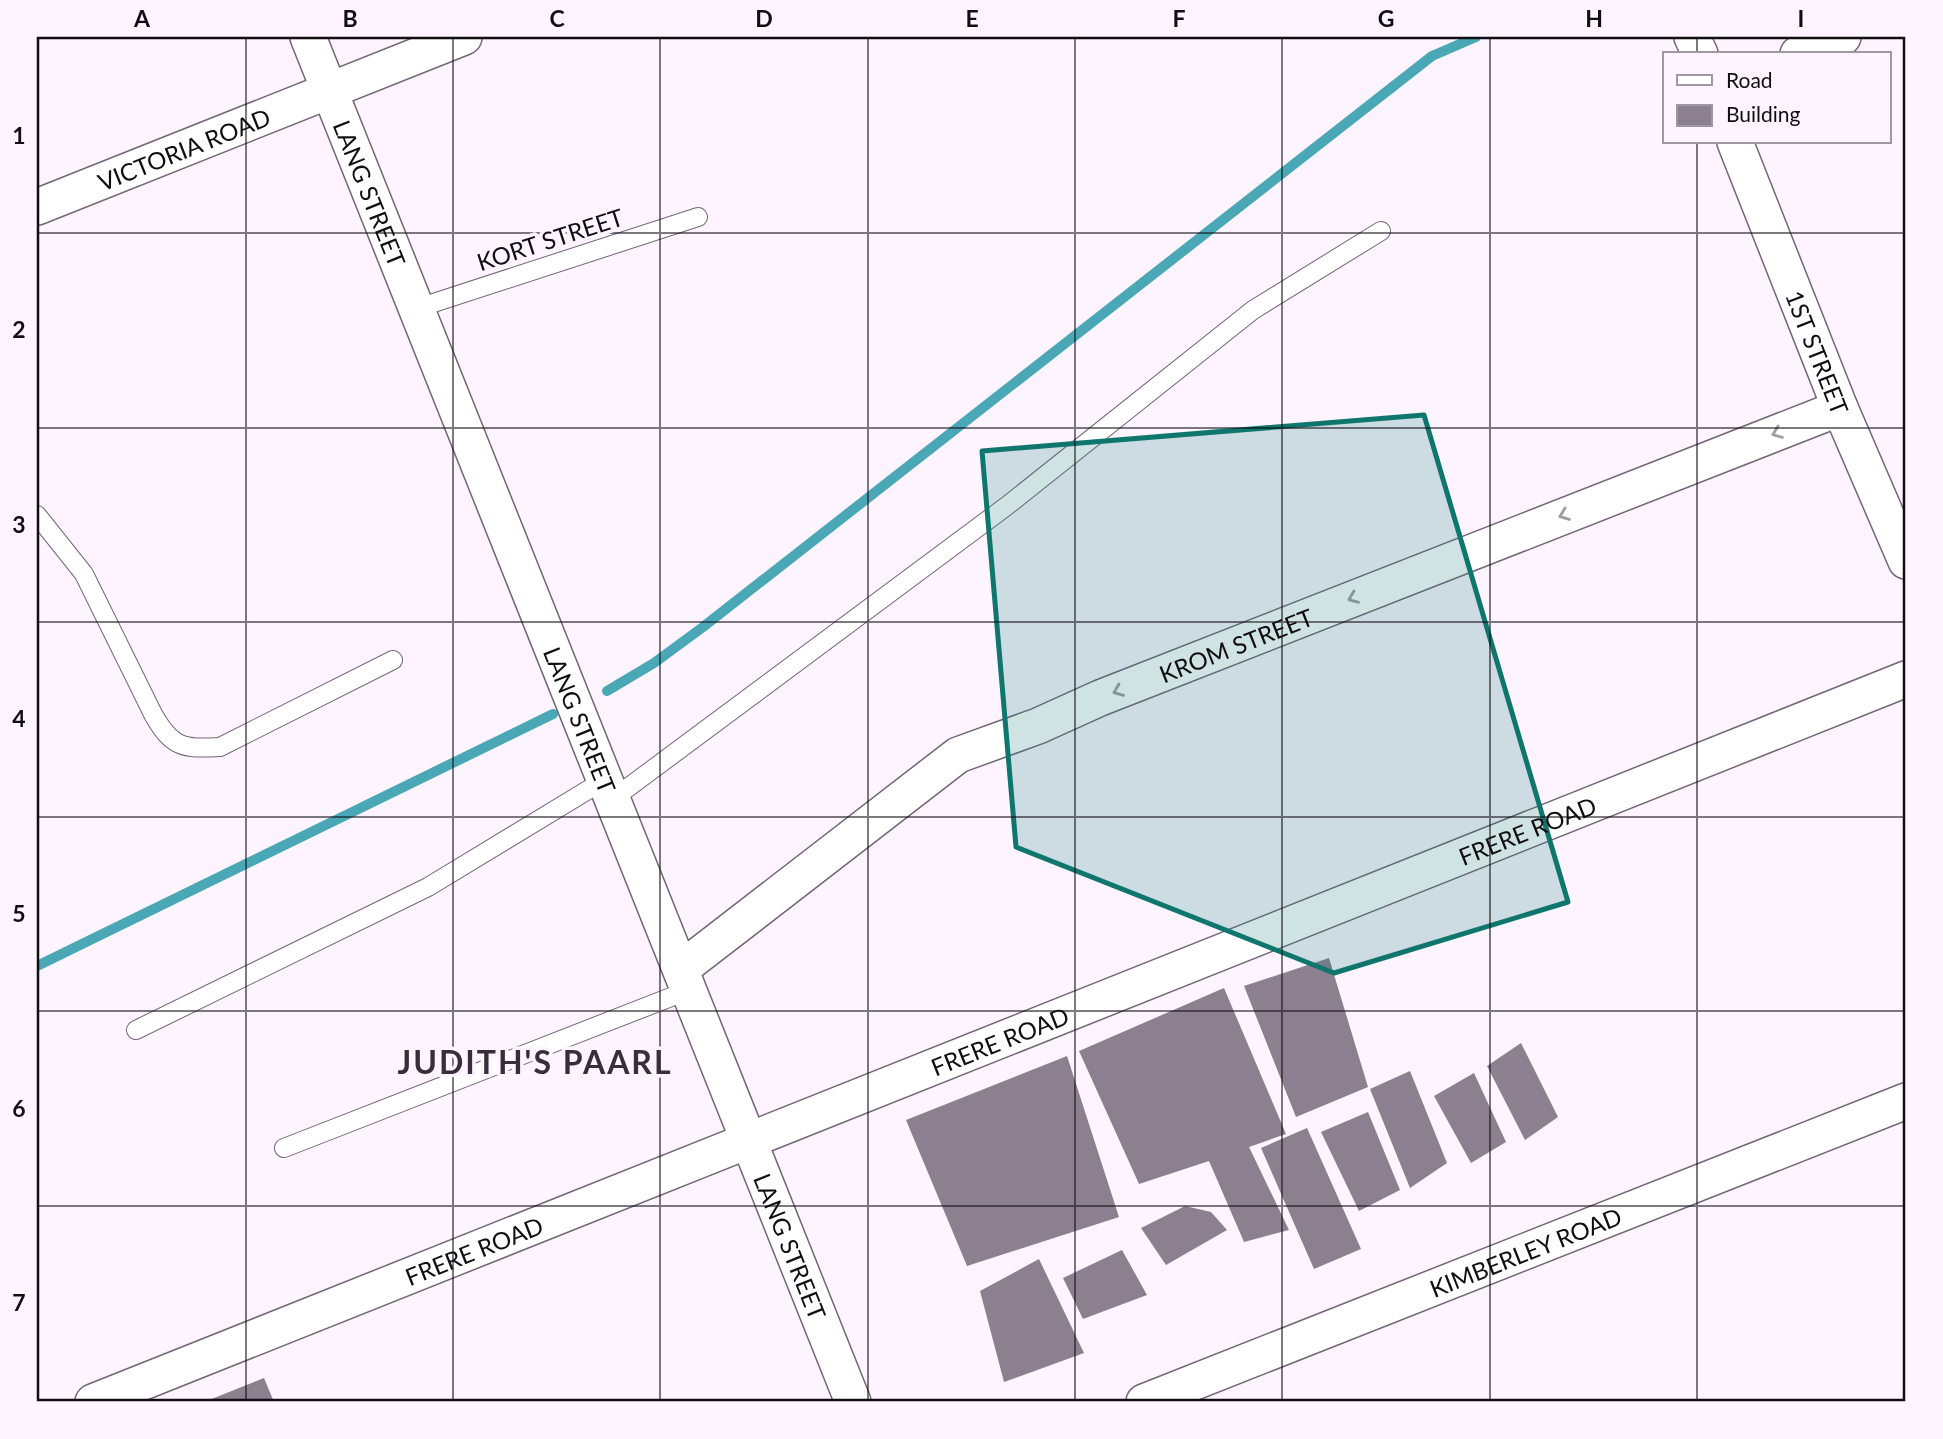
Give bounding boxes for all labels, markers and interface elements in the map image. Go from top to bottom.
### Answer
text: A [133,4,151,32]
text: B [342,4,358,32]
text: C [549,4,565,32]
text: D [755,4,773,32]
text: E [965,4,979,32]
text: F [1172,4,1186,32]
text: G [1378,4,1394,32]
text: H [1585,4,1603,32]
text: I [1798,4,1804,32]
legend [1663,52,1890,144]
text: Road [1726,67,1773,92]
street label: VICTORIA ROAD [93,101,274,196]
text: Building [1726,101,1801,126]
street label: LANG STREET [328,116,412,270]
text: 1 [12,121,26,149]
street label: KORT STREET [473,202,627,276]
street label: 1ST STREET [1780,286,1855,418]
text: 2 [12,315,26,343]
one-way arrow [1771,424,1783,438]
one-way arrow [1559,506,1571,520]
text: 3 [12,510,26,538]
one-way arrow [1347,589,1359,603]
street label: KROM STREET [1155,602,1317,688]
street label: LANG STREET [538,642,623,797]
one-way arrow [1113,682,1125,696]
text: 4 [12,704,26,732]
street label: FRERE ROAD [1454,790,1600,871]
text: 5 [12,899,26,927]
street label: FRERE ROAD [927,1000,1073,1081]
district label: JUDITH'S PAARL [397,1042,673,1081]
text: 6 [12,1094,26,1122]
street label: LANG STREET [749,1169,833,1323]
street label: KIMBERLEY ROAD [1425,1200,1625,1302]
street label: FRERE ROAD [401,1210,547,1291]
text: 7 [12,1288,26,1316]

